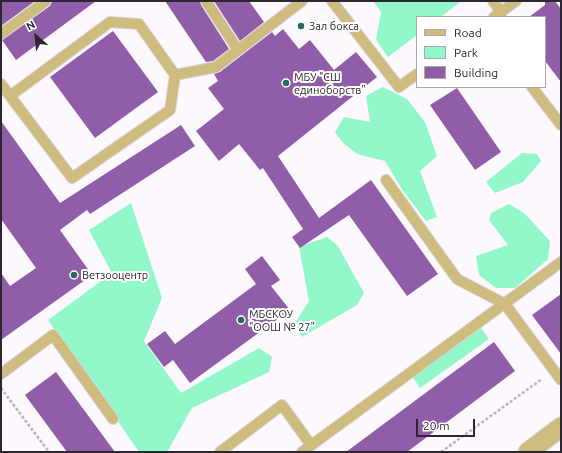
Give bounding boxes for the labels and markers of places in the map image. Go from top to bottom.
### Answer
place label: Зал бокса [309,19,359,33]
marker: Зал бокса [296,21,306,31]
place label: МБУ "СШ единоборств" [294,70,366,96]
marker: МБУ "СШ единоборств" [281,78,291,88]
place label: Ветзооцентр [82,268,148,282]
marker: Ветзооцентр [69,270,79,280]
place label: МБСКОУ "ООШ № 27" [249,307,315,333]
marker: МБСКОУ "ООШ № 27" [236,315,246,325]

